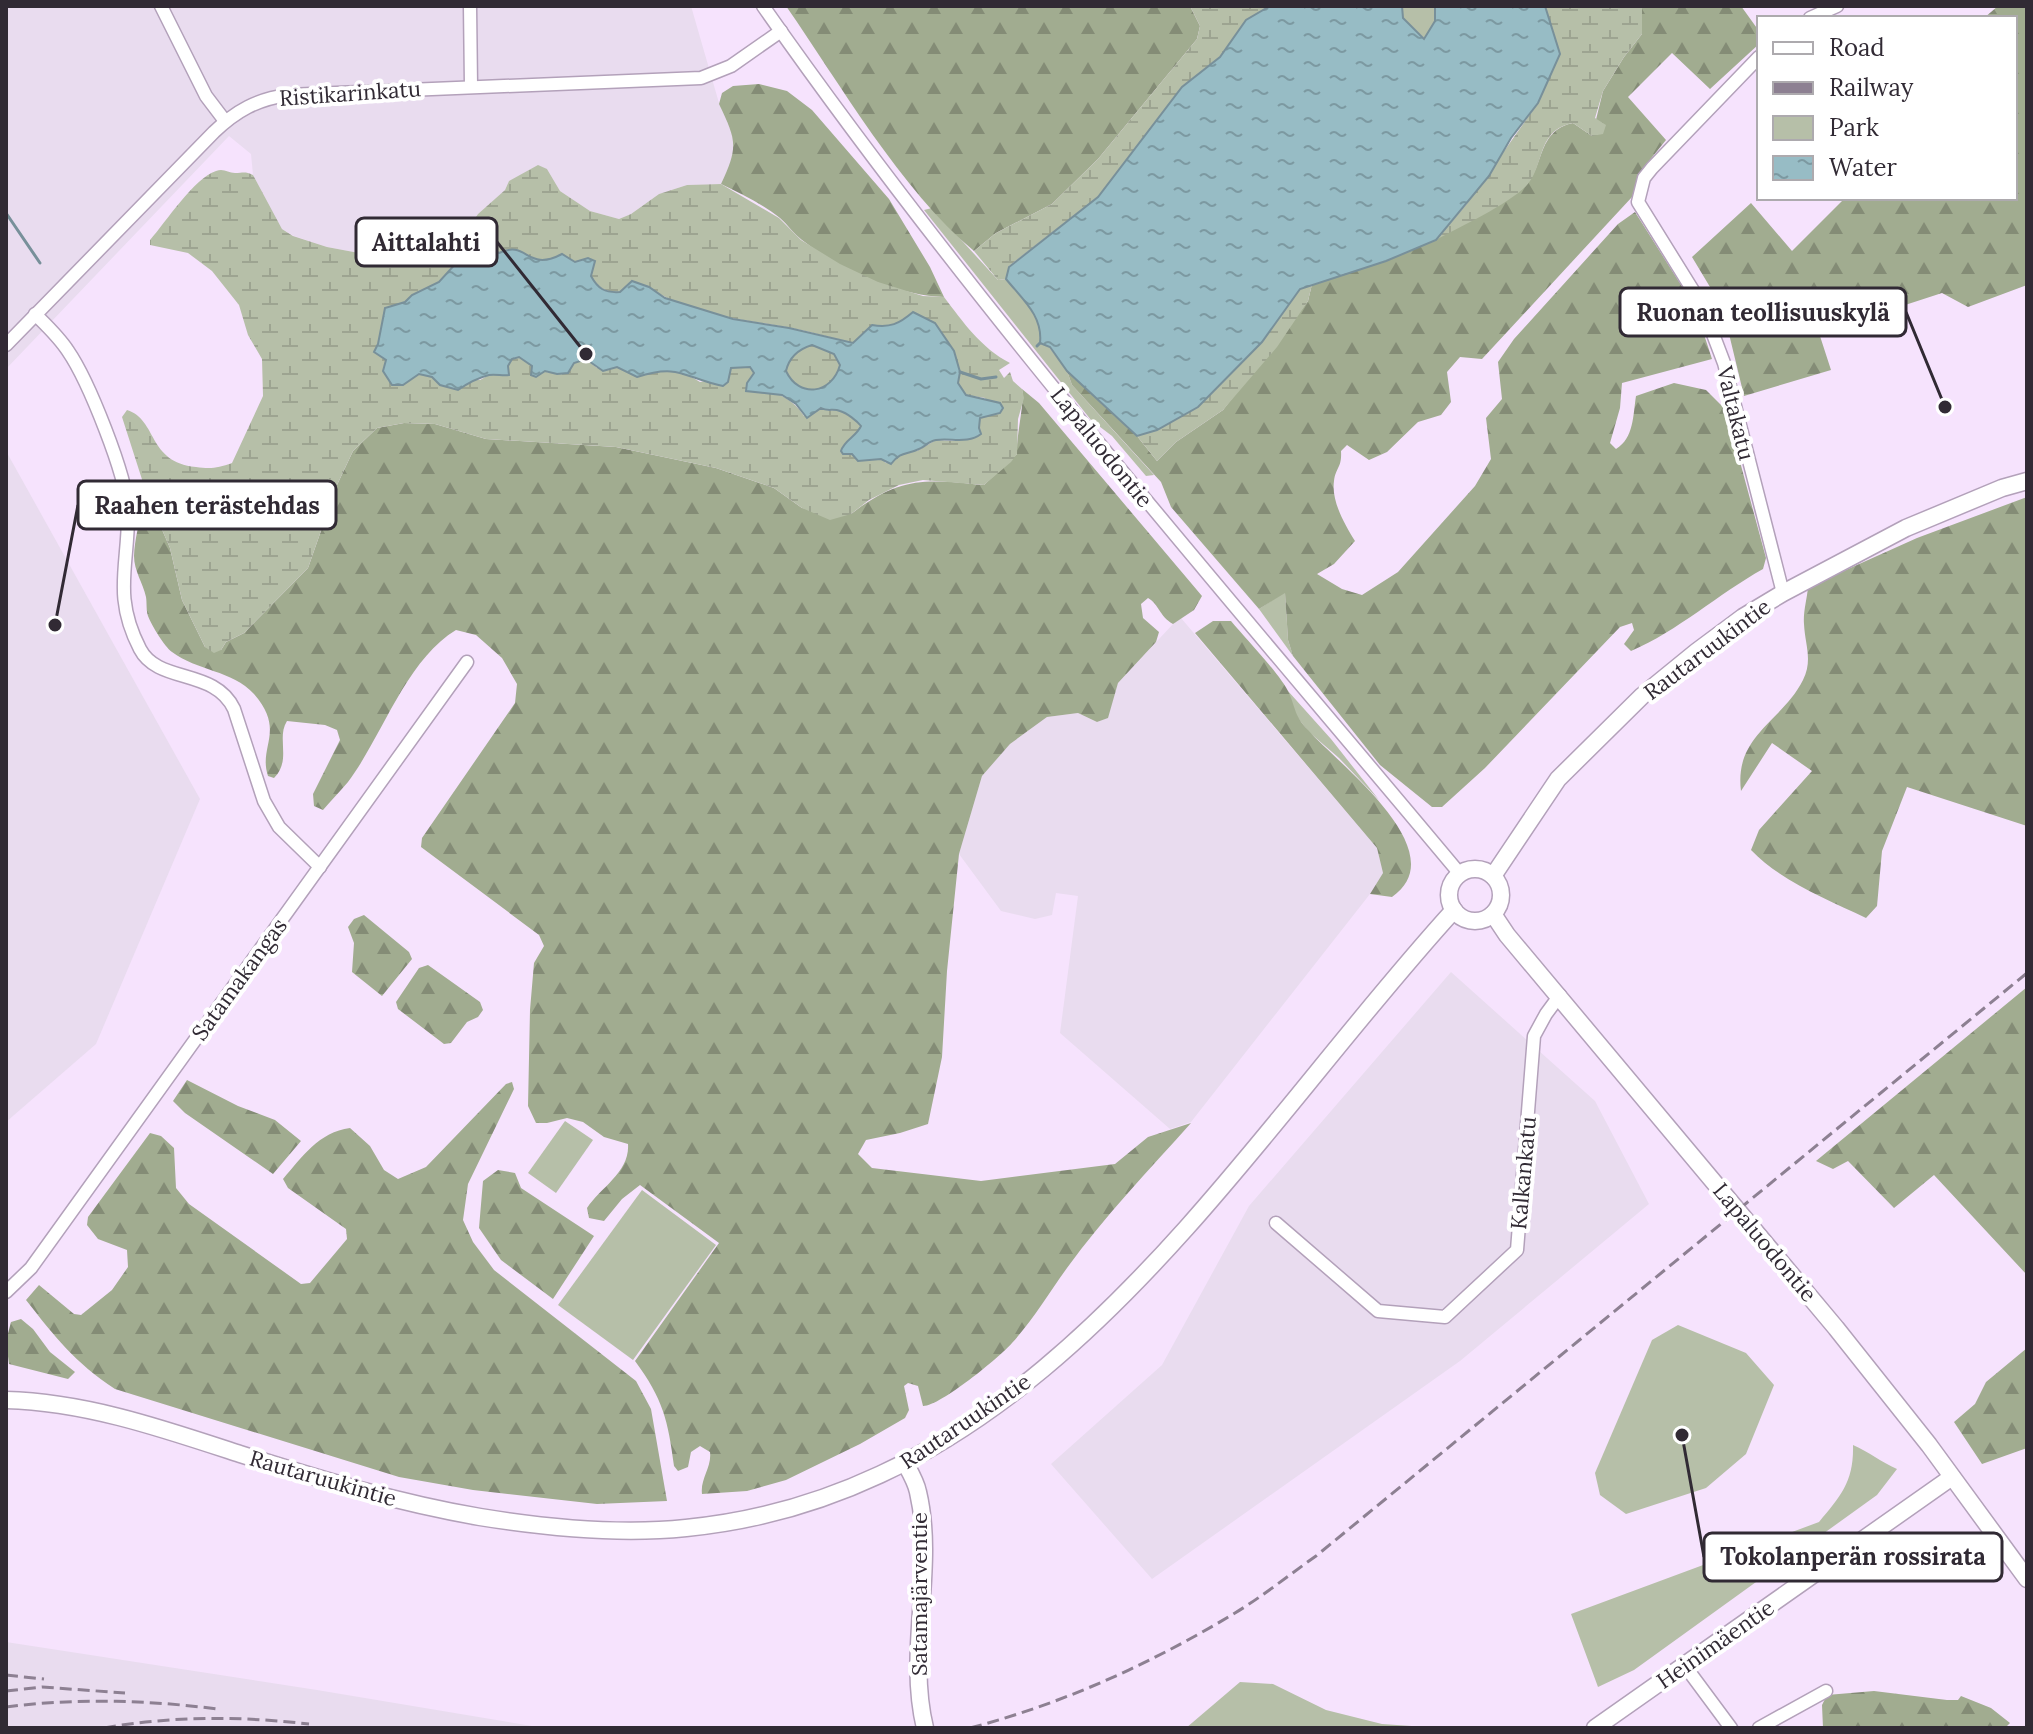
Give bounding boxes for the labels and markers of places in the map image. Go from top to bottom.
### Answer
callout: Aittalahti [356,218,497,266]
callout: Ruonan teollisuuskylä [1620,288,1906,336]
callout: Raahen terästehdas [78,481,336,529]
callout: Tokolanperän rossirata [1704,1533,2002,1581]

